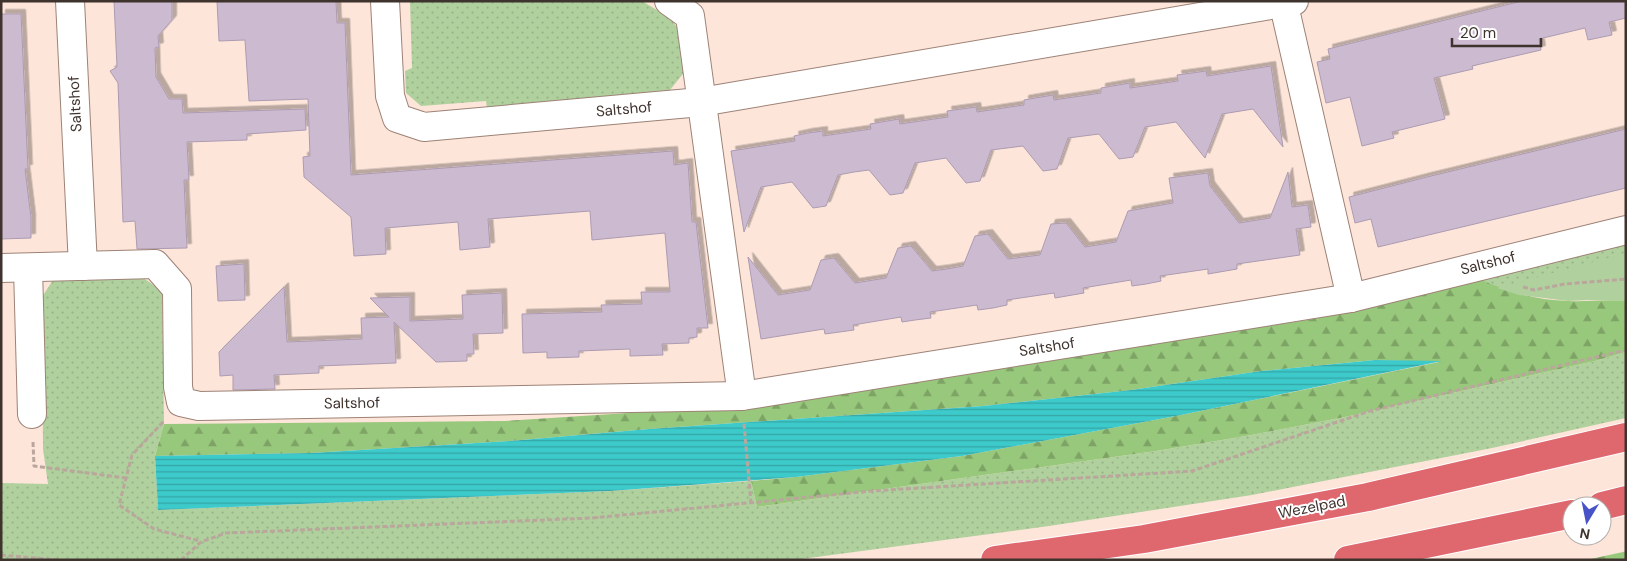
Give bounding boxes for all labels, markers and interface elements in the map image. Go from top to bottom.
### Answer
scale bar [1452,15,1541,47]
text: 20 m [1460,23,1496,43]
street label: Saltshof [64,75,86,133]
street label: Saltshof [595,97,653,121]
street label: Saltshof [1458,246,1518,280]
street label: Saltshof [1018,333,1076,361]
street label: Saltshof [324,393,380,413]
street label: Wezelpad [1277,491,1347,523]
north arrow [1562,496,1612,546]
text: N [1578,524,1591,544]

